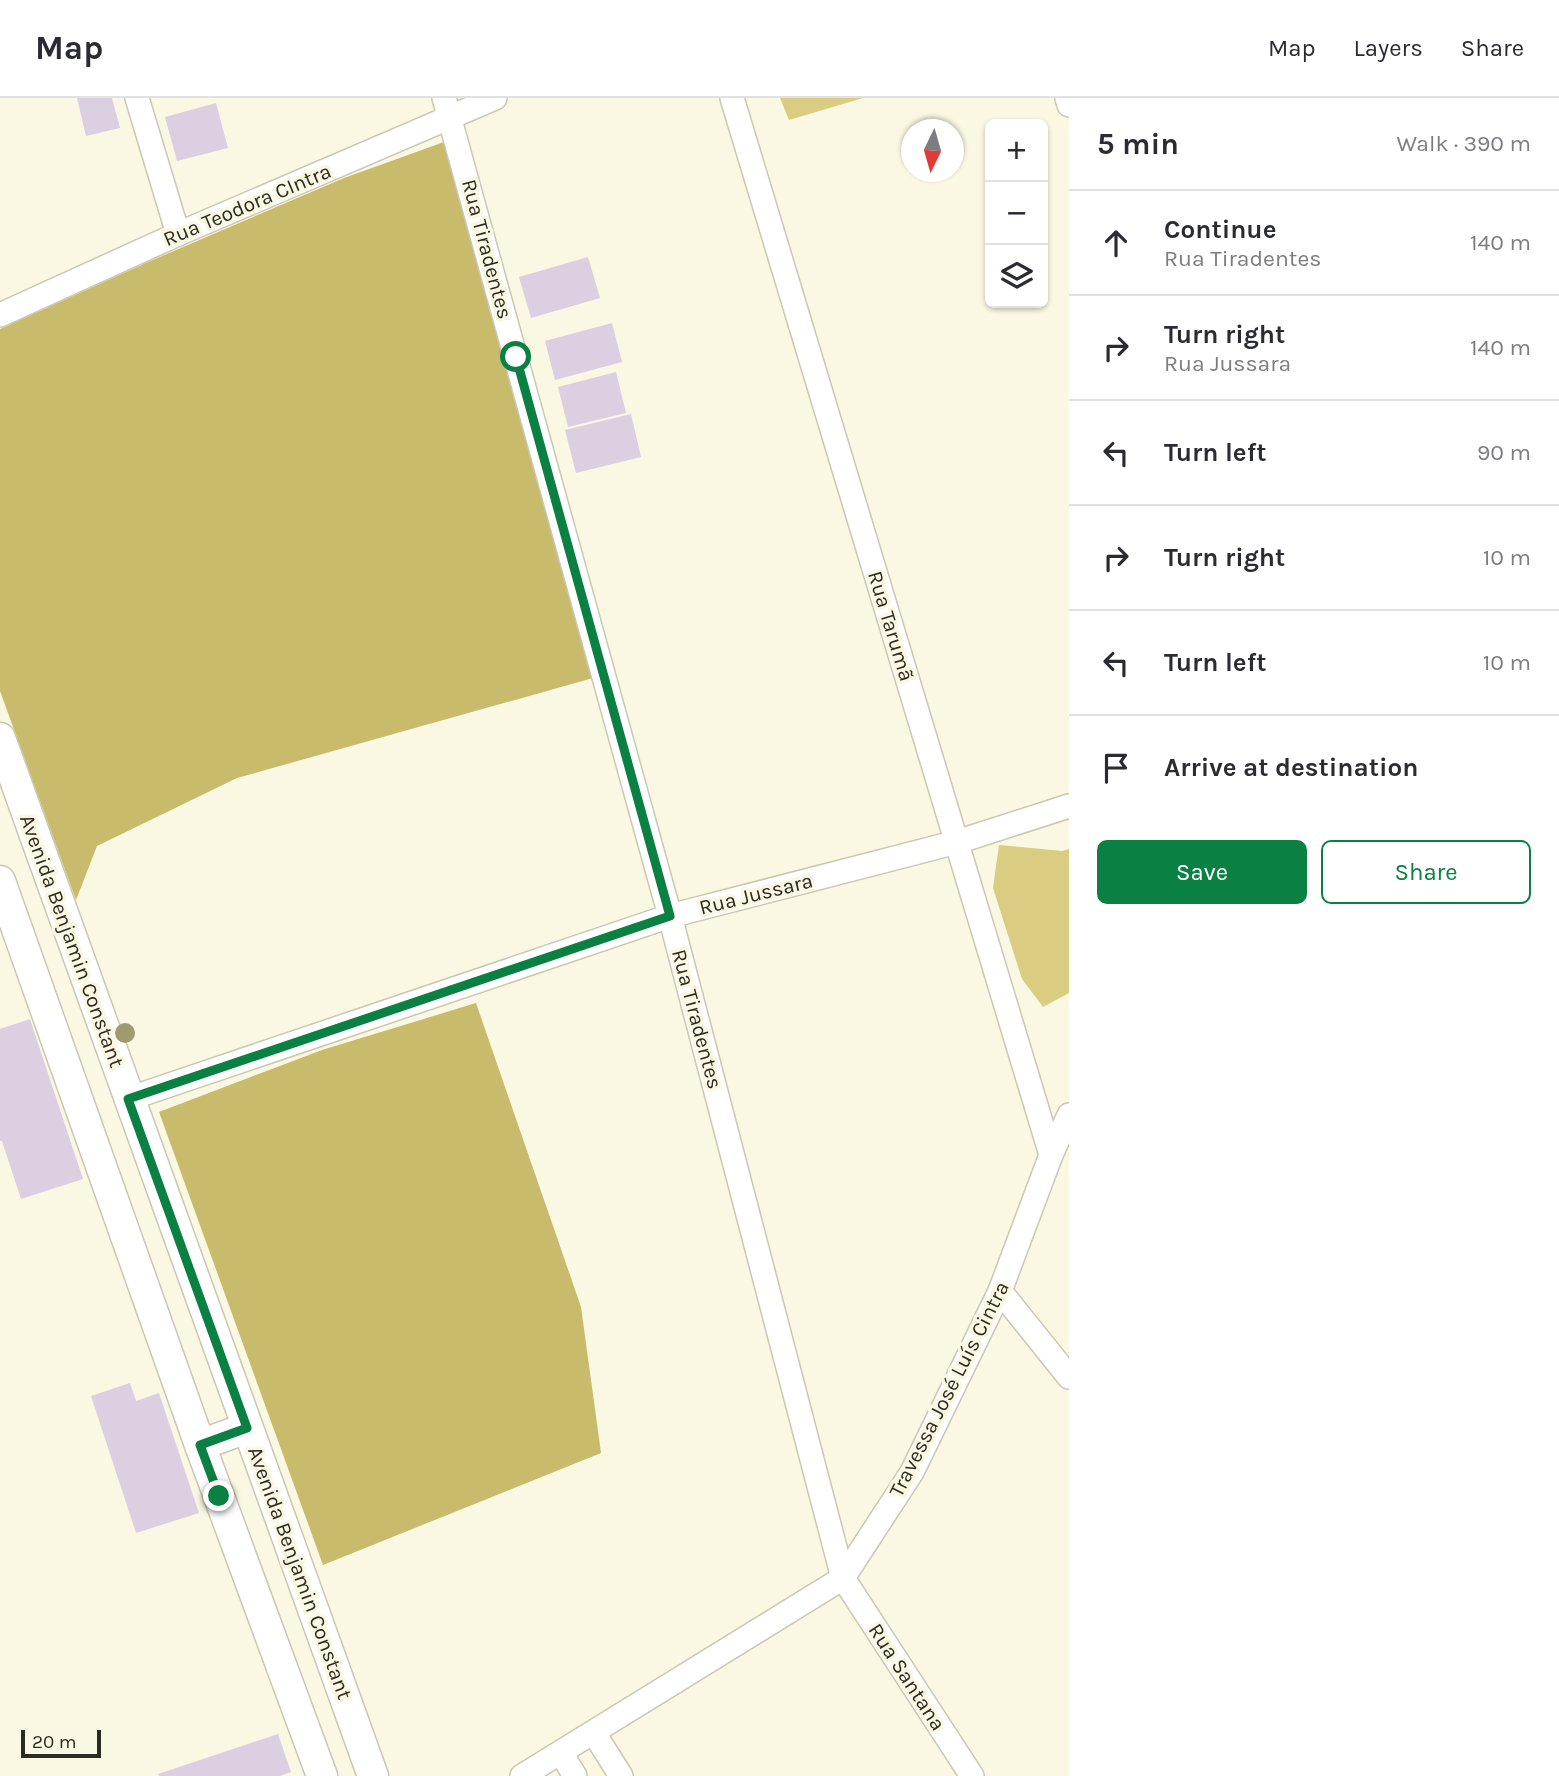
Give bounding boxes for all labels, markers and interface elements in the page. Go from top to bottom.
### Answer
text: Map [35,29,103,67]
text: Map [1268,34,1316,62]
text: Layers [1354,34,1423,62]
text: Share [1461,34,1524,62]
north arrow [901,119,964,182]
map controls [985,119,1048,308]
button: + [985,119,1048,182]
text: 5 min [1097,126,1179,162]
text: Walk · 390 m [1397,130,1531,157]
street label: Rua Teodora CIntra [160,159,334,251]
street label: Rua Tiradentes [457,177,517,321]
button: − [985,182,1048,245]
text: Continue [1164,214,1276,245]
icon: ahead [1097,224,1135,262]
text: 140 m [1470,229,1531,256]
button: layers [985,245,1048,308]
text: Rua Tiradentes [1164,245,1321,272]
text: Turn right [1164,319,1285,350]
icon: right [1097,329,1135,367]
text: 140 m [1470,334,1531,361]
route start [500,341,531,372]
text: Rua Jussara [1164,350,1291,377]
icon: left [1097,434,1135,472]
text: Turn left [1164,437,1266,468]
text: 90 m [1477,439,1531,466]
icon: right [1097,539,1135,577]
text: Turn right [1164,542,1285,573]
text: 10 m [1483,544,1531,571]
street label: Rua Tarumã [863,568,919,684]
icon: left [1097,644,1135,682]
text: Turn left [1164,647,1266,678]
text: 10 m [1483,649,1531,676]
icon: arrive [1097,749,1135,787]
text: Arrive at destination [1164,752,1418,783]
street label: Avenida Benjamin Constant [15,811,129,1071]
button: Save [1097,840,1307,904]
button: Share [1321,840,1531,904]
street label: Rua Jussara [697,868,815,920]
street label: Rua Tiradentes [667,947,727,1091]
street label: Travessa José Luís Cintra [884,1277,1014,1501]
street label: Avenida Benjamin Constant [243,1443,357,1703]
route end [203,1480,234,1511]
street label: Rua Santana [864,1619,950,1735]
scale bar [21,1727,102,1759]
text: 20 m [32,1731,77,1753]

